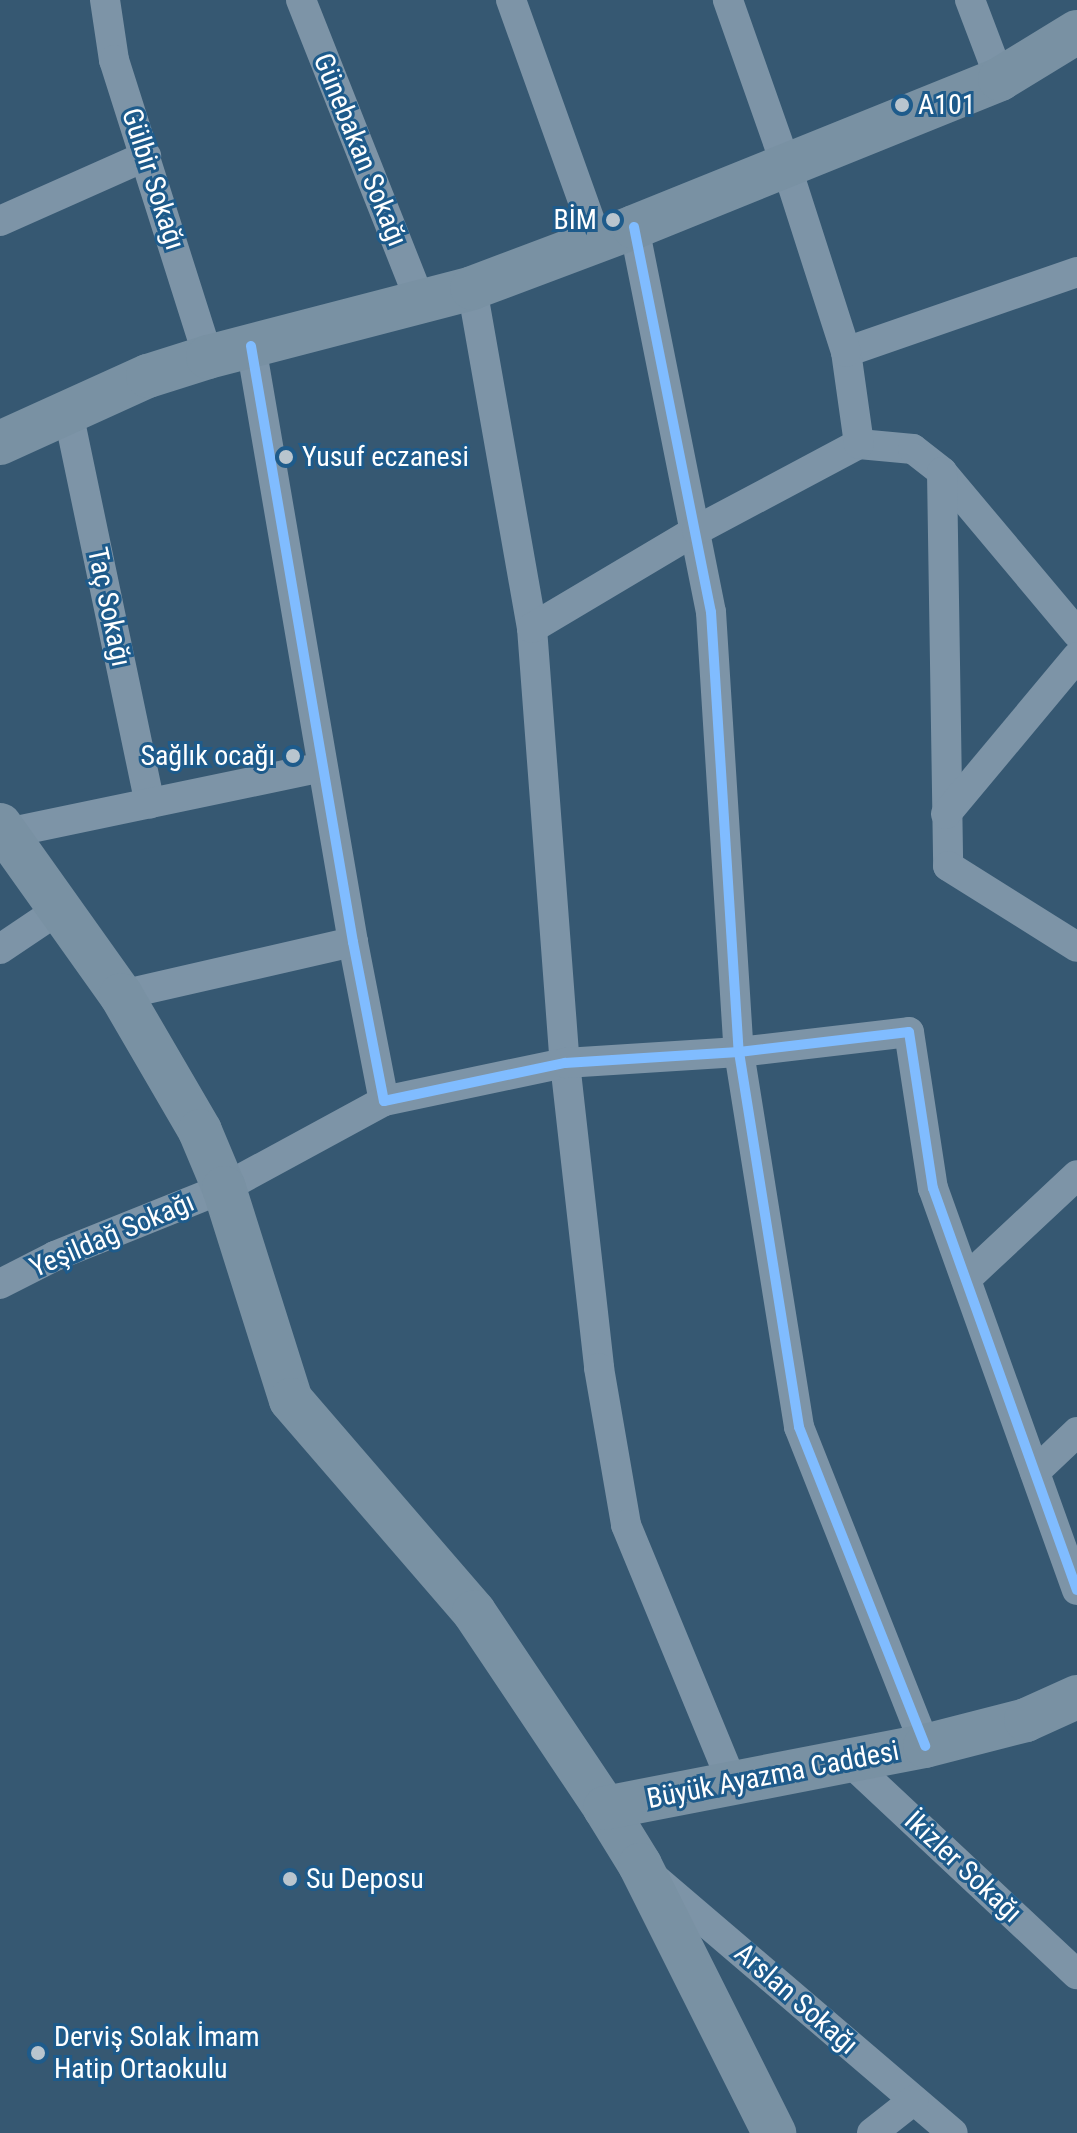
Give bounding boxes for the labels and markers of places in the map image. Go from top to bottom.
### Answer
place label: A101 [918,88,976,122]
marker: A101 [893,96,911,114]
place label: BİM [554,203,597,237]
marker: BİM [604,211,622,229]
place label: Yusuf eczanesi [302,440,469,474]
marker: Yusuf eczanesi [277,448,295,466]
place label: Sağlık ocağı [140,739,275,773]
marker: Sağlık ocağı [282,745,304,767]
place label: Su Deposu [306,1862,424,1896]
marker: Su Deposu [281,1870,299,1888]
place label: Derviş Solak İmam Hatip Ortaokulu [54,2020,260,2086]
marker: Derviş Solak İmam Hatip Ortaokulu [29,2044,47,2062]

